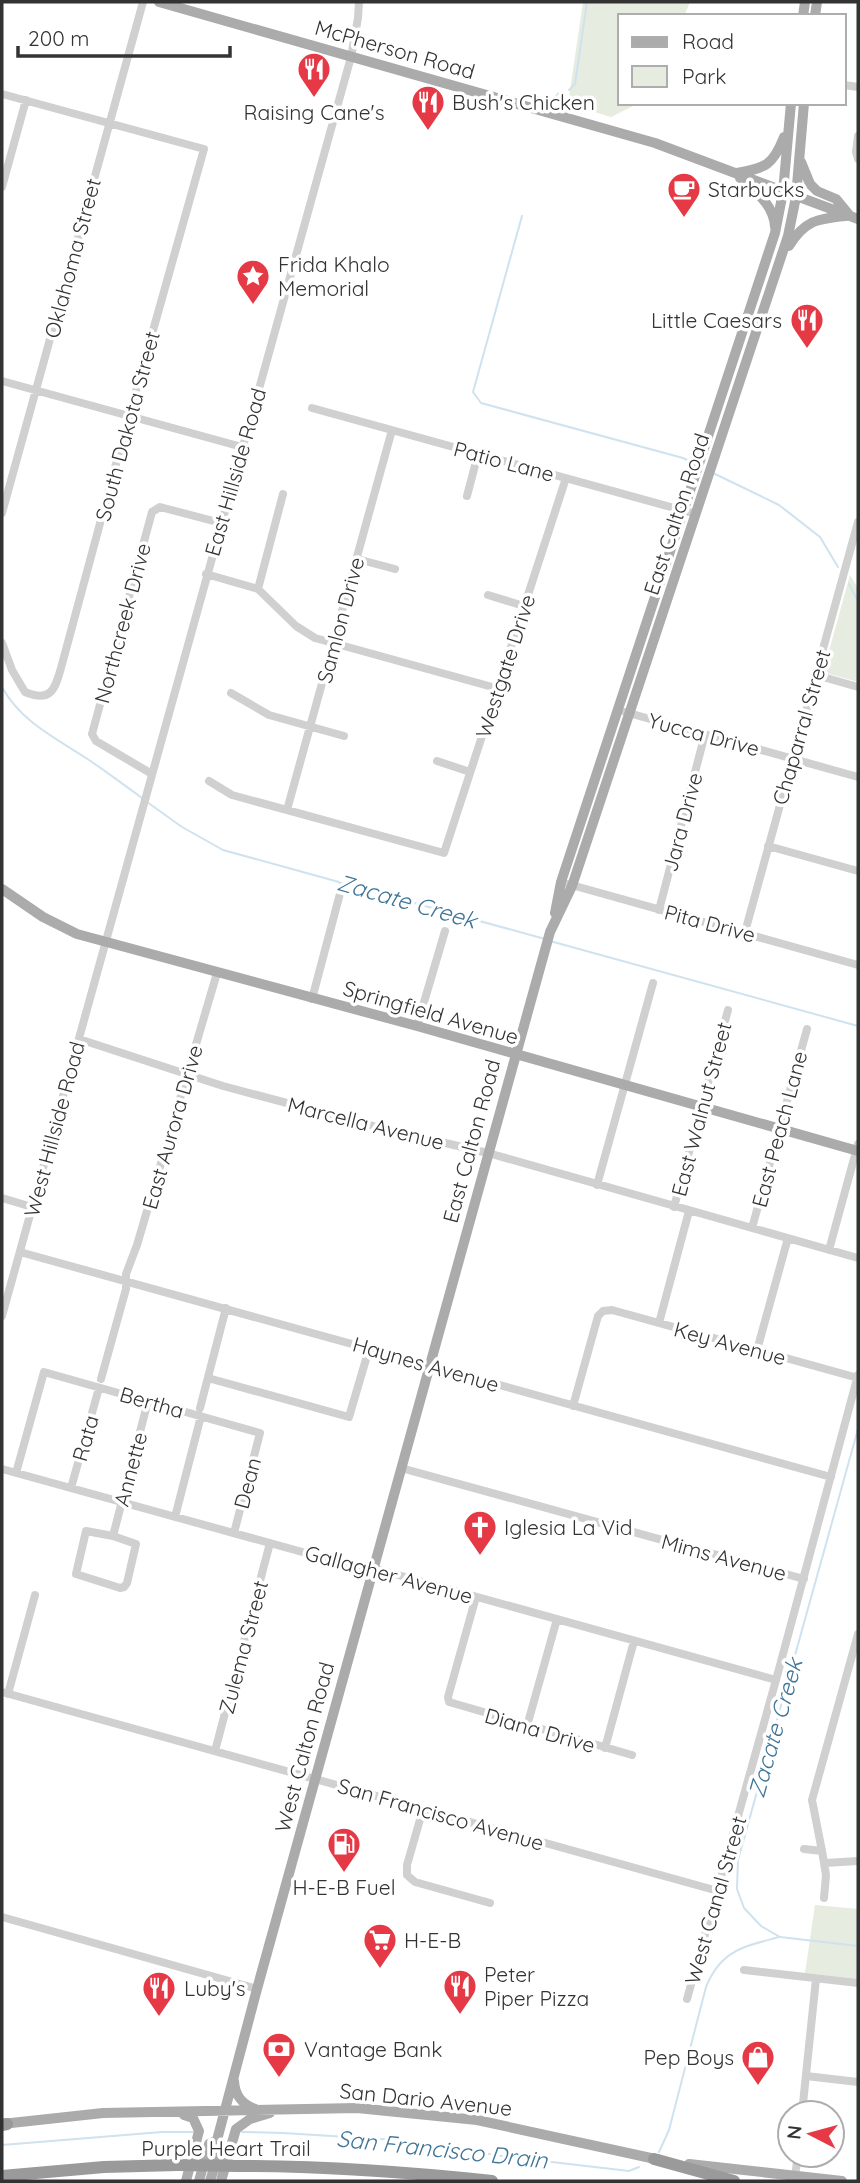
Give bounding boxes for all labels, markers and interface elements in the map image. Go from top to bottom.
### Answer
scale bar [18,14,229,58]
street label: McPherson Road [312,14,478,84]
legend [618,14,846,105]
text: 200 m [28,25,90,51]
text: Road [682,28,734,54]
restaurant icon: Raising Cane's [295,50,333,99]
text: Park [682,63,726,89]
restaurant icon: Bush's Chicken [409,83,447,132]
place label: Bush's Chicken [452,89,595,115]
place label: Raising Cane's [243,99,385,125]
cafe icon: Starbucks [665,170,703,219]
street label: Oklahoma Street [38,175,106,341]
place label: Starbucks [708,176,804,202]
place label: Frida Khalo Memorial [278,251,390,301]
place icon: Frida Khalo Memorial [234,257,272,306]
restaurant icon: Little Caesars [788,301,826,350]
place label: Little Caesars [651,307,782,333]
street label: South Dakota Street [89,328,165,524]
street label: East Hillside Road [199,385,271,559]
street label: East Calton Road [638,430,714,598]
street label: Patio Lane [451,435,557,487]
street label: Northcreek Drive [88,540,156,706]
street label: Samlon Drive [311,554,369,686]
street label: Westgate Drive [470,591,540,741]
street label: Chaparral Street [766,646,836,808]
street label: Yucca Drive [646,707,762,761]
street label: Jara Drive [656,770,708,874]
water label: Zacate Creek [334,867,481,935]
street label: Pita Drive [662,898,758,948]
street label: Springfield Avenue [340,975,522,1049]
street label: East Walnut Street [665,1019,737,1199]
street label: West Hillside Road [18,1038,90,1220]
street label: East Aurora Drive [136,1042,208,1212]
street label: East Peach Lane [746,1048,812,1210]
street label: East Calton Road [437,1056,505,1226]
street label: Marcella Avenue [285,1091,447,1155]
street label: Key Avenue [671,1316,789,1370]
street label: Haynes Avenue [350,1331,502,1397]
street label: Bertha [117,1380,187,1424]
street label: Rata [66,1412,104,1464]
street label: Annette [108,1429,152,1509]
street label: Dean [228,1454,266,1512]
church icon: Iglesia La Vid [461,1508,499,1557]
place label: Iglesia La Vid [504,1514,632,1540]
street label: Mims Avenue [659,1528,789,1586]
street label: Gallagher Avenue [302,1539,476,1609]
street label: Zulema Street [213,1578,273,1716]
water label: Zacate Creek [741,1654,809,1801]
street label: West Calton Road [269,1659,339,1835]
street label: Diana Drive [482,1702,598,1758]
street label: San Francisco Avenue [335,1772,547,1856]
street label: West Canal Street [679,1813,751,1987]
fuel station icon: H-E-B Fuel [325,1825,363,1874]
place label: H-E-B Fuel [292,1874,396,1900]
supermarket icon: H-E-B [361,1921,399,1970]
place label: H-E-B [404,1927,461,1953]
place label: Peter Piper Pizza [484,1961,589,2011]
restaurant icon: Peter Piper Pizza [441,1967,479,2016]
restaurant icon: Luby's [140,1969,178,2018]
place label: Luby's [184,1975,246,2001]
bank icon: Vantage Bank [260,2030,298,2079]
place label: Vantage Bank [304,2036,442,2062]
shop icon: Pep Boys [739,2038,777,2087]
place label: Pep Boys [643,2044,734,2070]
street label: San Dario Avenue [339,2077,513,2121]
north arrow [776,2099,846,2169]
water label: San Francisco Drain [335,2123,550,2175]
text: N [781,2124,807,2140]
street label: Purple Heart Trail [141,2135,311,2161]

